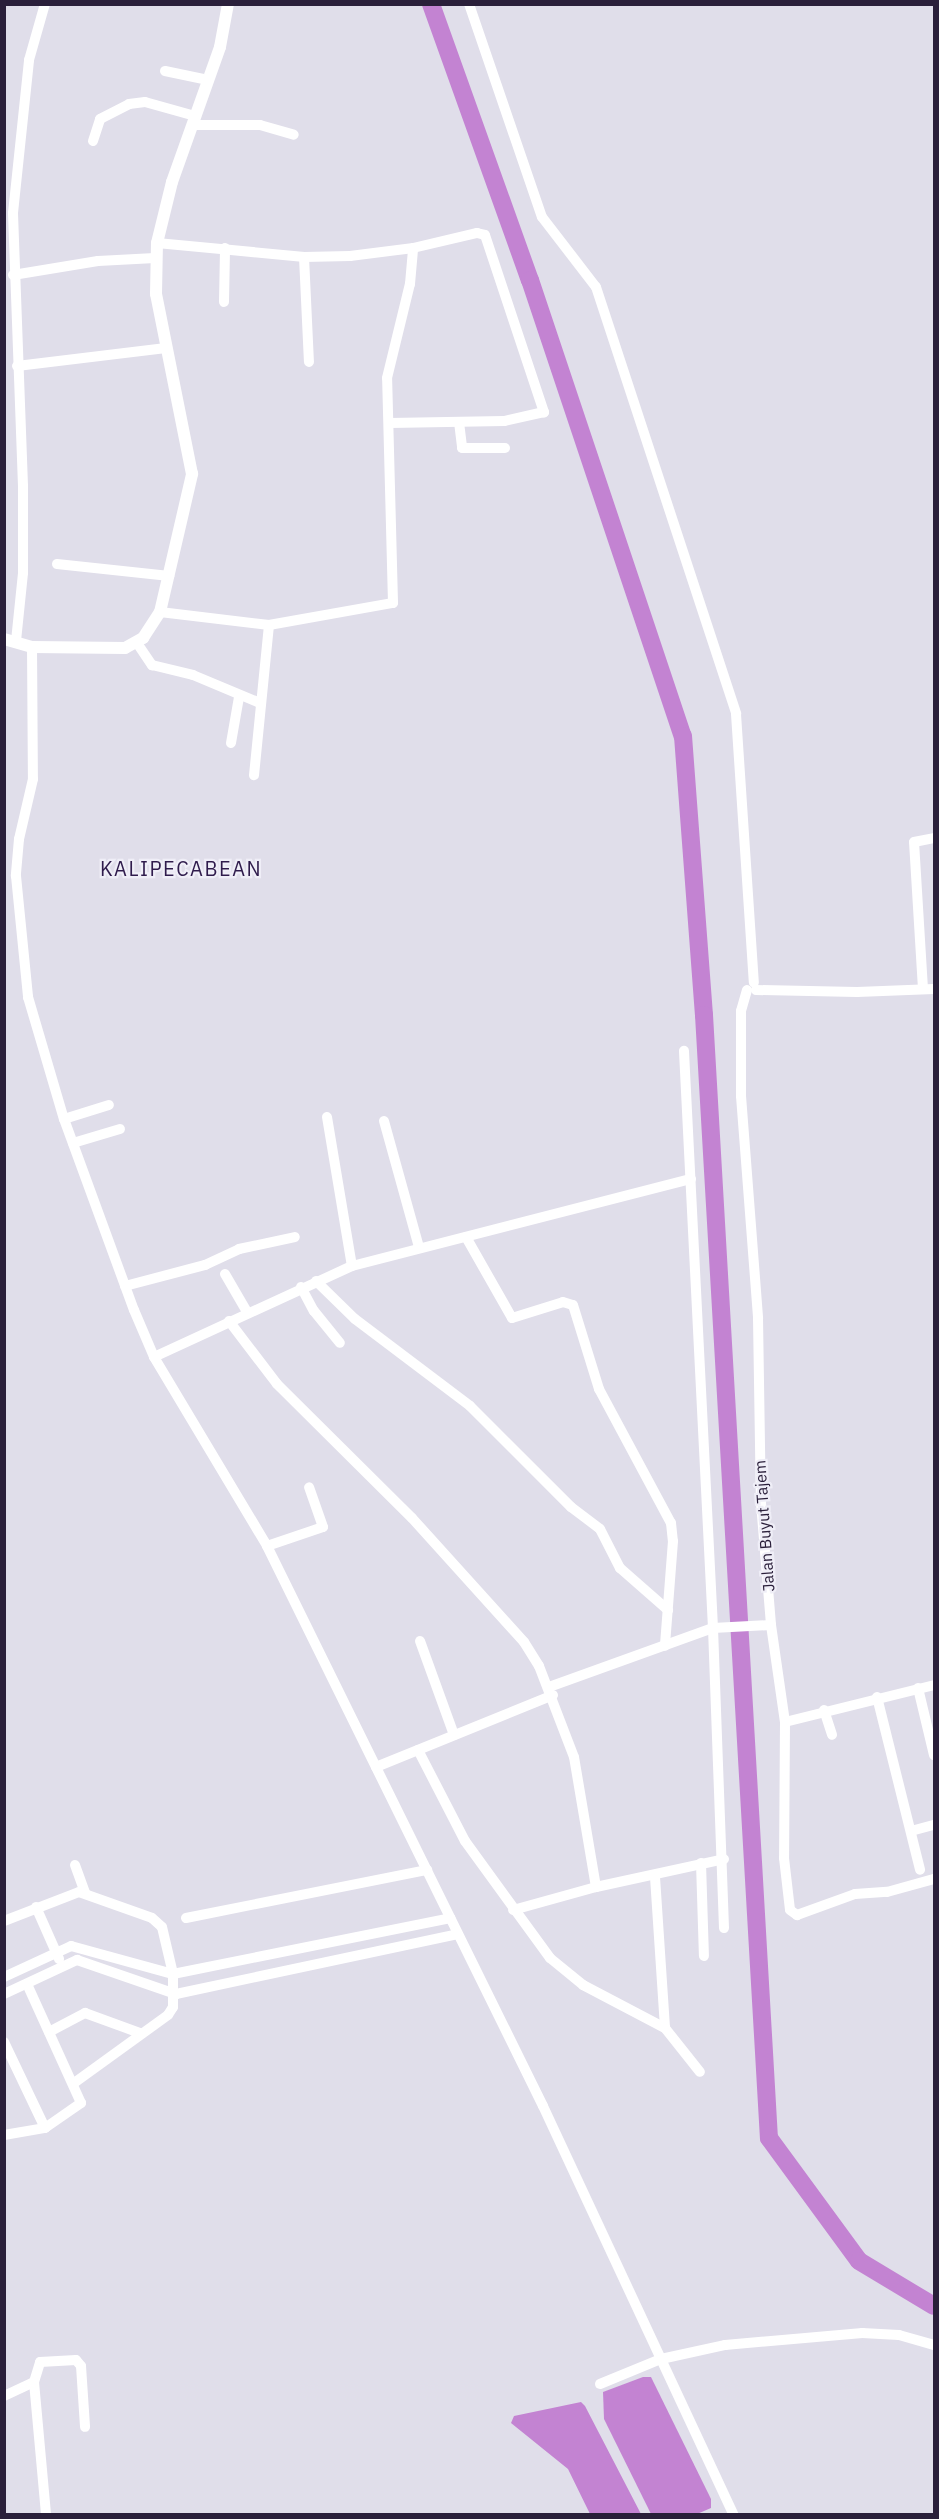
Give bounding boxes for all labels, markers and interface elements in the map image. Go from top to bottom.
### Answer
district label: KALIPECABEAN [100,856,262,880]
street label: Jalan Buyut Tajem [750,1460,778,1592]

